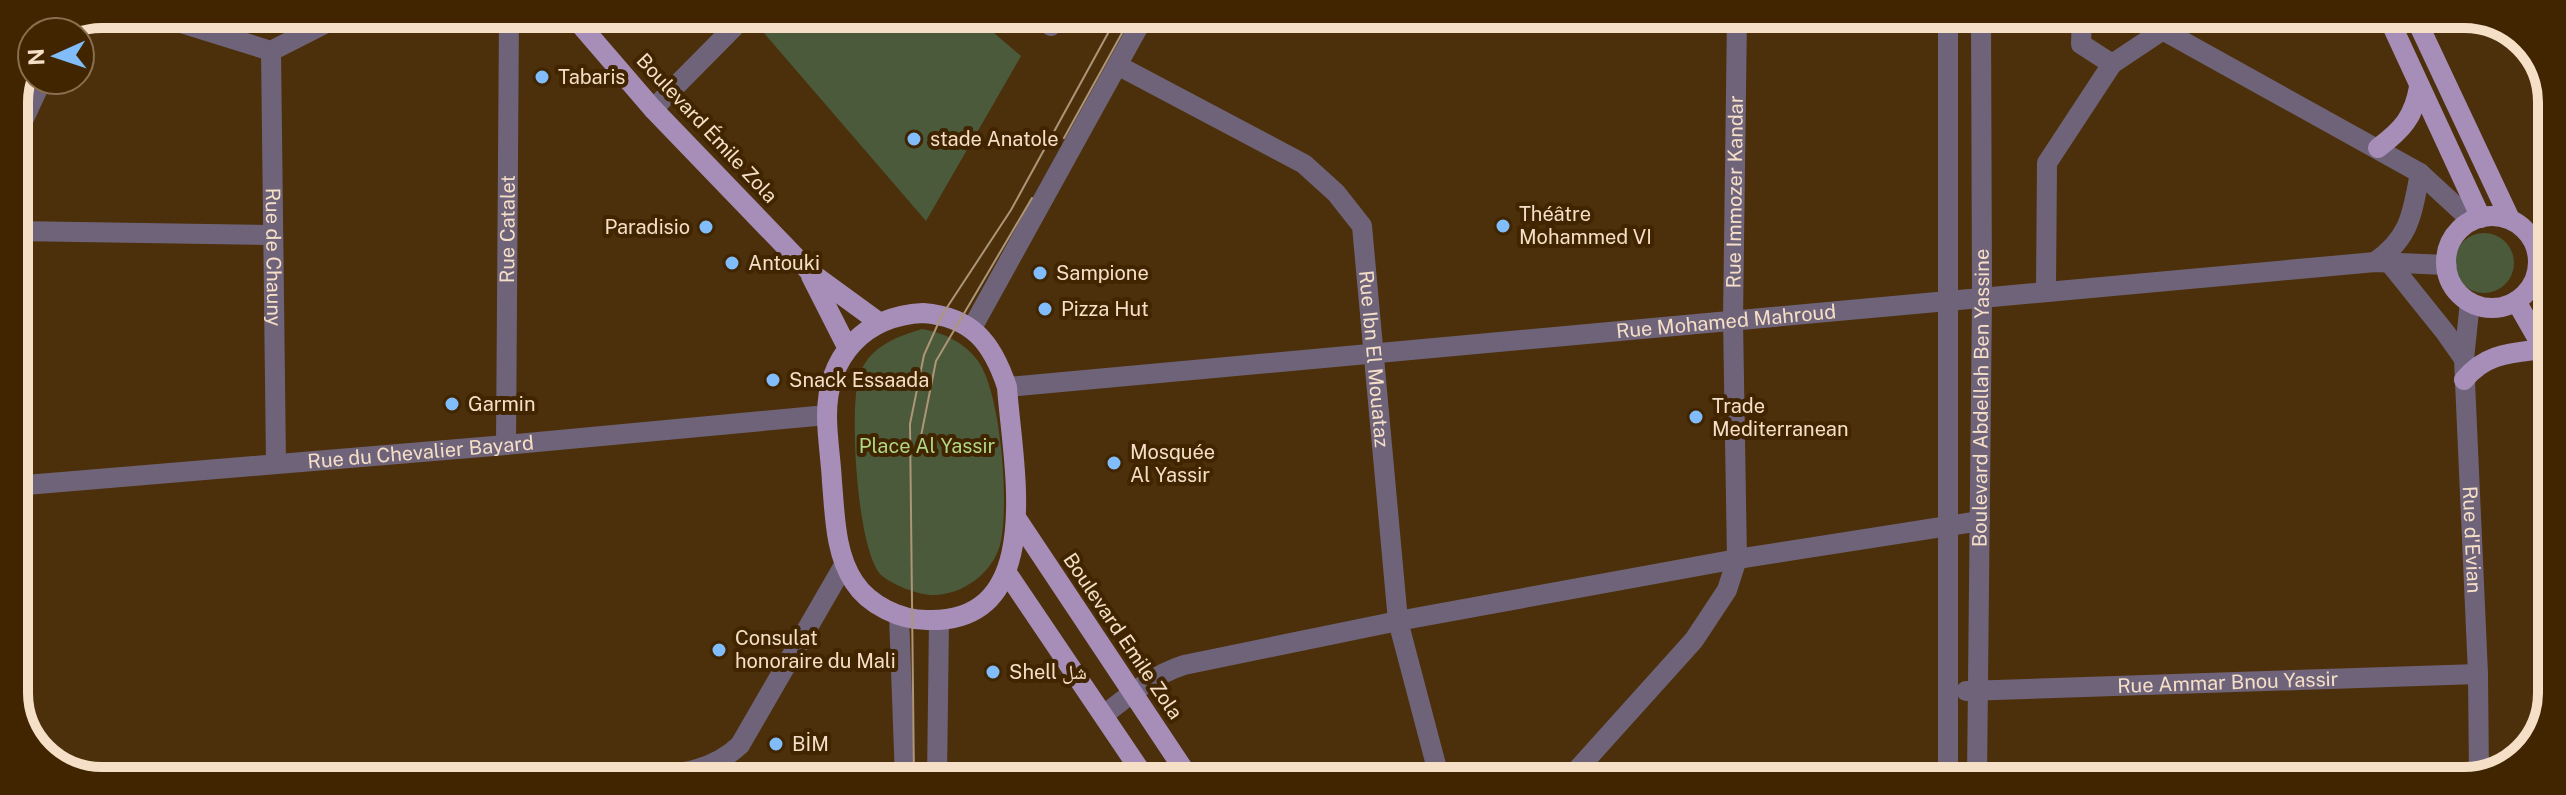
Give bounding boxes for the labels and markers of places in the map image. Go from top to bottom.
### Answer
place label: Tabaris [558,65,626,89]
marker: Tabaris [533,68,551,86]
place label: stade Anatole [930,127,1059,151]
marker: stade Anatole [905,130,923,148]
place label: Théâtre Mohammed VI [1519,202,1652,249]
place label: Paradisio [604,215,690,239]
marker: Théâtre Mohammed VI [1494,217,1512,235]
marker: Paradisio [697,218,715,236]
place label: Antouki [748,251,820,275]
marker: Antouki [723,254,741,272]
place label: Sampione [1056,261,1149,285]
marker: Sampione [1031,264,1049,282]
place label: Pizza Hut [1061,297,1149,321]
marker: Pizza Hut [1036,300,1054,318]
place label: Snack Essaada [789,368,929,392]
marker: Snack Essaada [764,371,782,389]
place label: Garmin [468,392,535,416]
place label: Trade Mediterranean [1712,394,1848,441]
marker: Garmin [443,395,461,413]
marker: Trade Mediterranean [1687,408,1705,426]
place label: Mosquée Al Yassir [1130,440,1215,487]
marker: Mosquée Al Yassir [1105,454,1123,472]
place label: Consulat honoraire du Mali [735,626,896,673]
marker: Consulat honoraire du Mali [710,641,728,659]
place label: Shell شل [1009,660,1087,684]
marker: Shell شل [984,663,1002,681]
place label: BİM [792,732,829,756]
marker: BİM [767,735,785,753]

